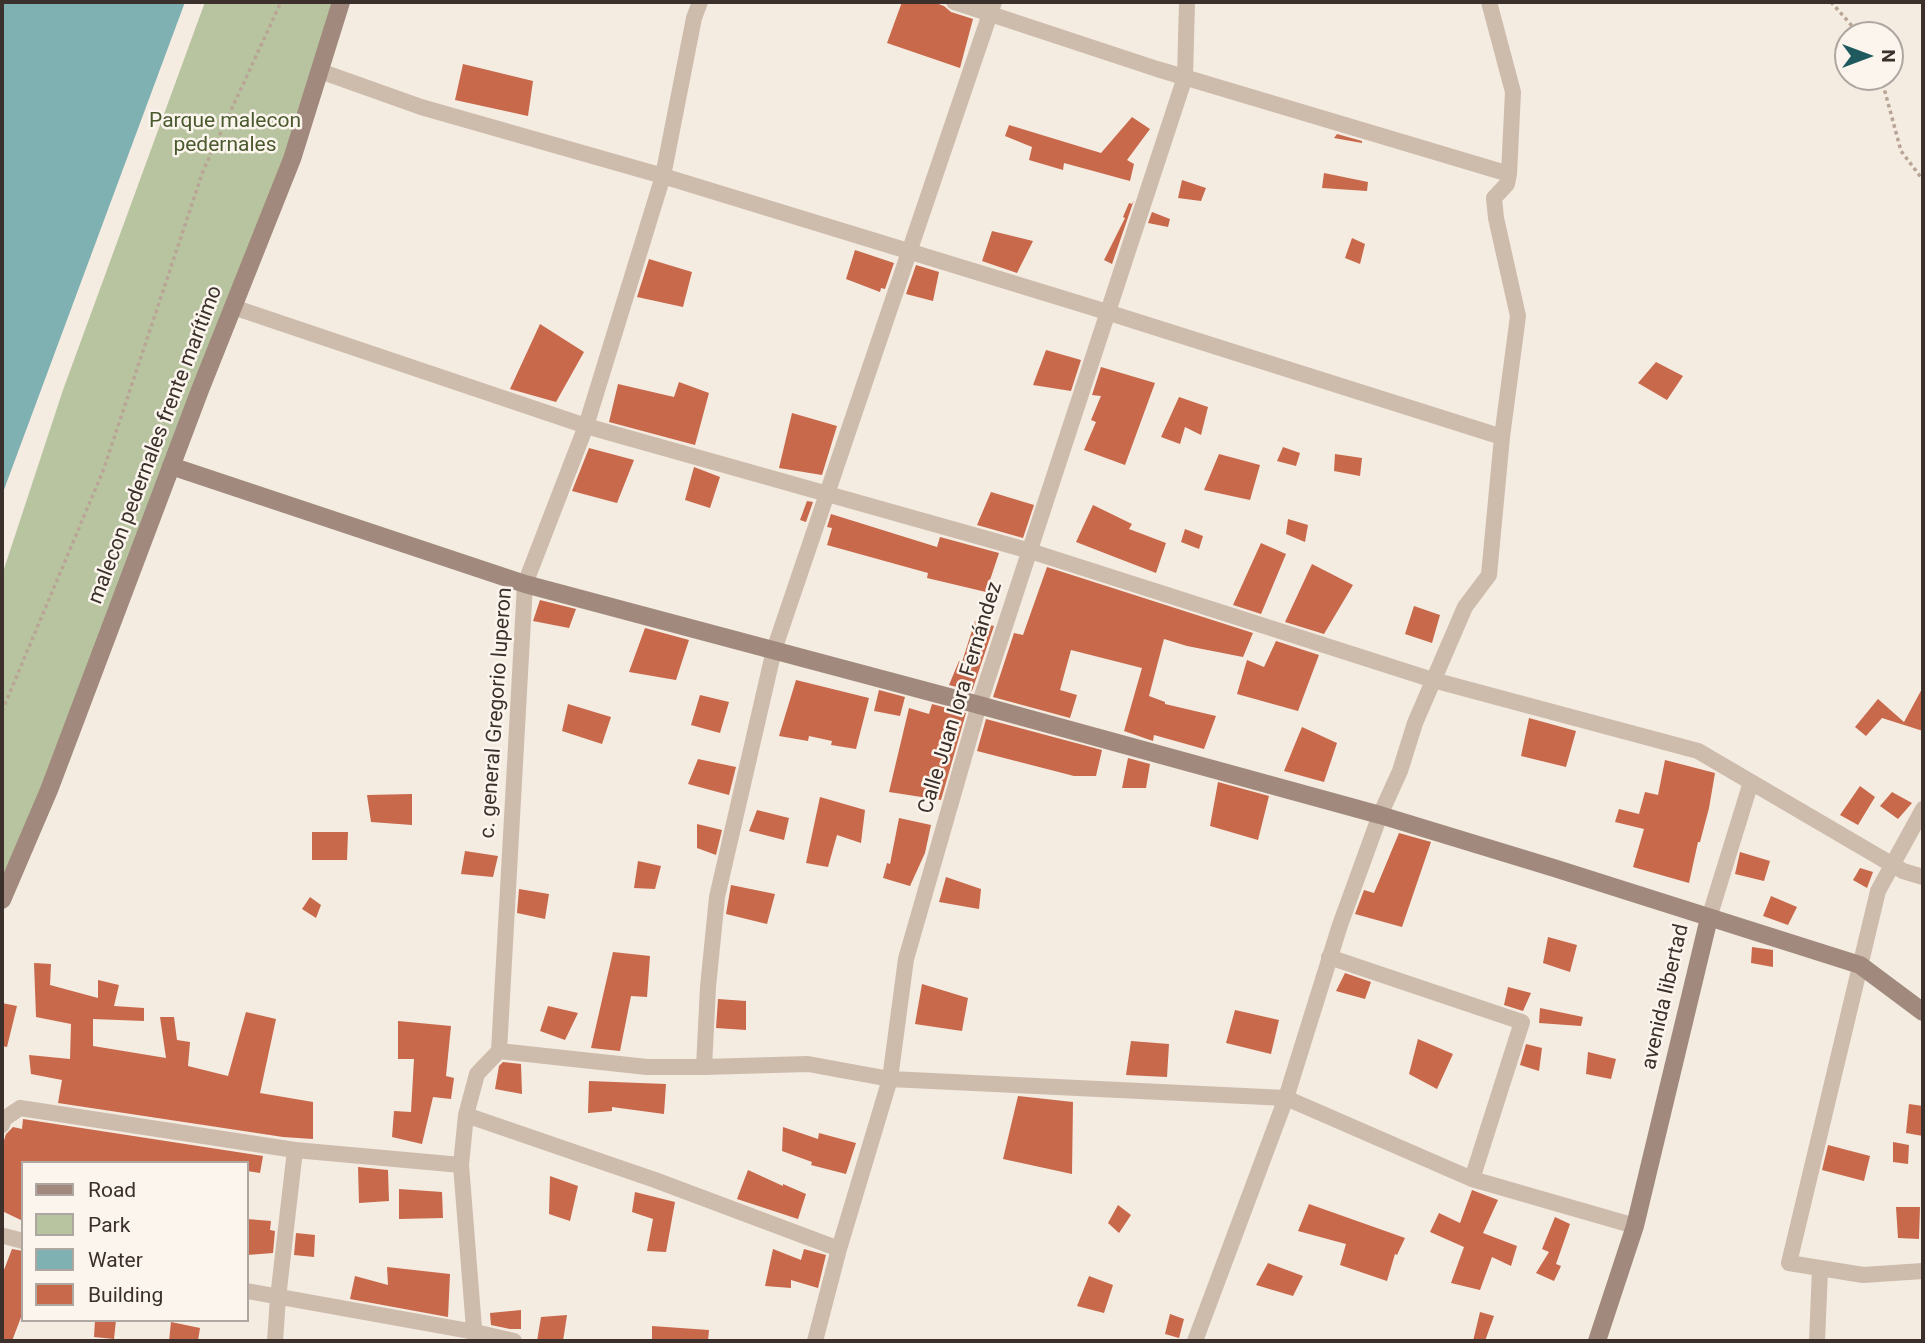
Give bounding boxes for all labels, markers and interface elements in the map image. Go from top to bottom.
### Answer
north arrow [1834,21,1904,91]
text: N [1877,49,1900,63]
park label: Parque malecon pedernales [149,109,301,159]
street label: malecon pedernales frente marítimo [84,282,228,608]
street label: Calle Juan lora Fernández [914,579,1008,817]
street label: c. general Gregorio luperon [476,587,518,839]
street label: avenida libertad [1637,922,1695,1072]
legend [21,1161,248,1322]
text: Road [88,1178,136,1202]
text: Park [88,1213,130,1237]
text: Water [88,1248,143,1272]
text: Building [88,1283,163,1307]

